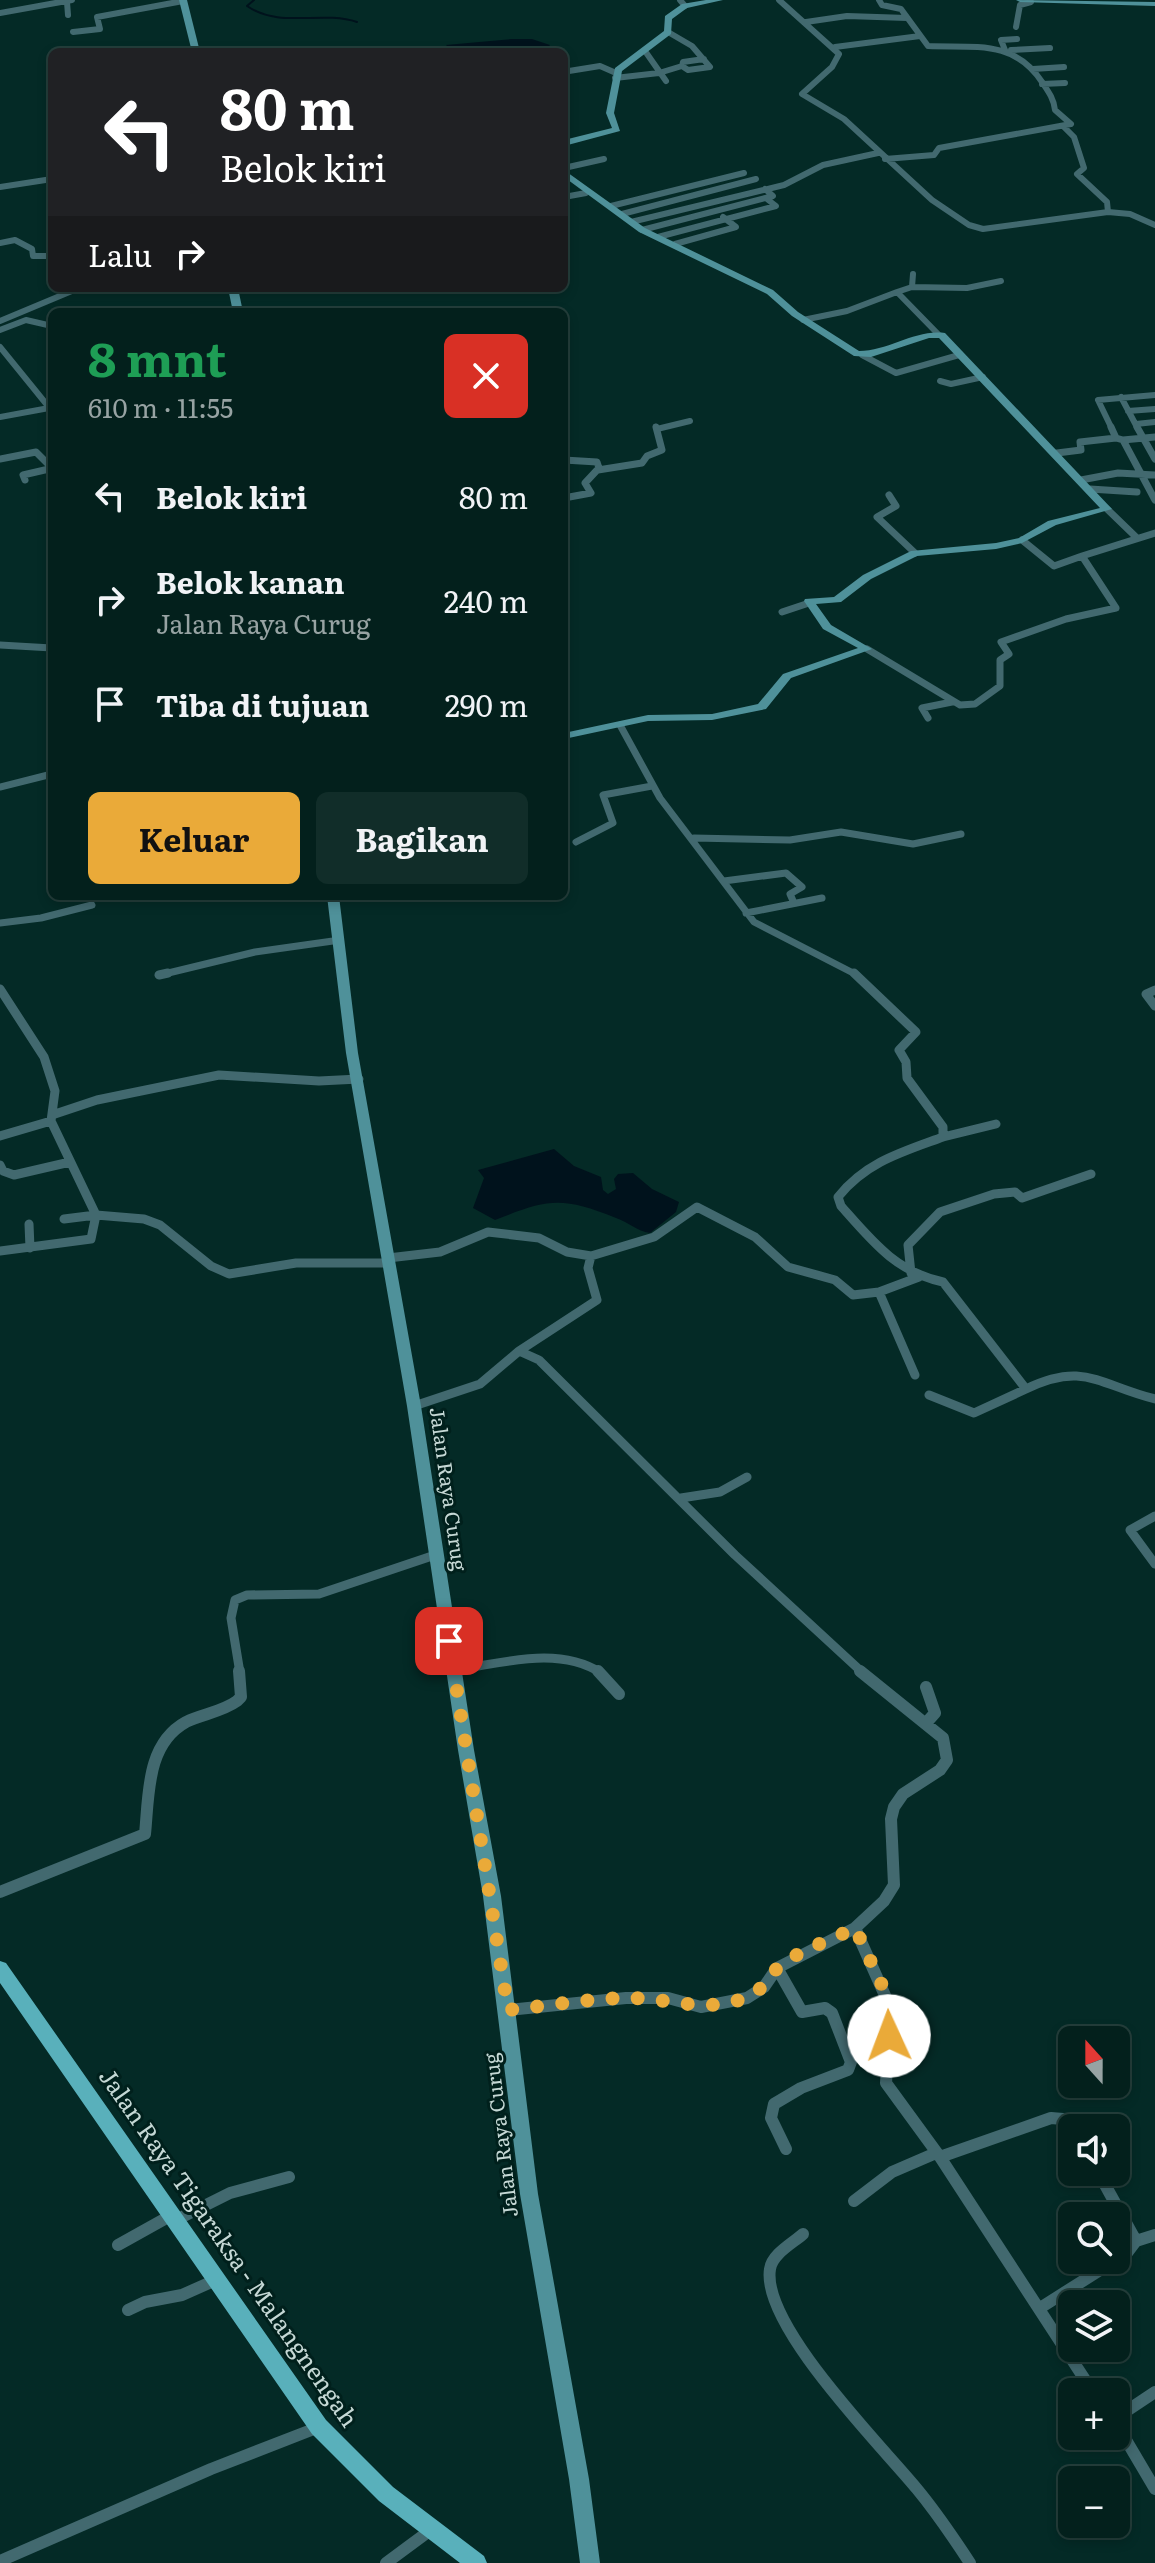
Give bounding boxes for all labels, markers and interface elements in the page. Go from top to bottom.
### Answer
text: 80 m [220,64,355,147]
icon: left [88,80,192,184]
text: Belok kiri [220,140,386,193]
text: Lalu [88,232,152,276]
icon: right [168,232,212,276]
text: 8 mnt [88,321,226,392]
button: close [444,334,528,418]
text: 610 m · 11:55 [88,387,233,426]
icon: left [88,474,132,518]
text: Belok kiri [156,474,307,518]
text: 80 m [459,474,528,518]
text: Belok kanan [156,559,345,603]
icon: right [88,578,132,622]
text: 240 m [444,578,528,622]
text: Jalan Raya Curug [156,603,371,642]
icon: arrive [88,682,132,726]
text: Tiba di tujuan [156,682,369,726]
text: 290 m [445,682,528,726]
button: Keluar [88,792,300,884]
button: Bagikan [316,792,528,884]
street label: Jalan Raya Curug [424,1405,476,1573]
pin [415,1607,483,1675]
icon: arrive [427,1619,471,1663]
position arrow [847,1994,931,2078]
north arrow [1058,2026,1130,2098]
map controls [1058,2026,1130,2538]
street label: Jalan Raya Curug [474,2051,524,2219]
street label: Jalan Raya Tigaraksa - Malangnengah [92,2060,368,2433]
button: sound [1058,2114,1130,2186]
button: search [1058,2202,1130,2274]
button: layers [1058,2290,1130,2362]
button: + [1058,2378,1130,2450]
button: − [1058,2466,1130,2538]

